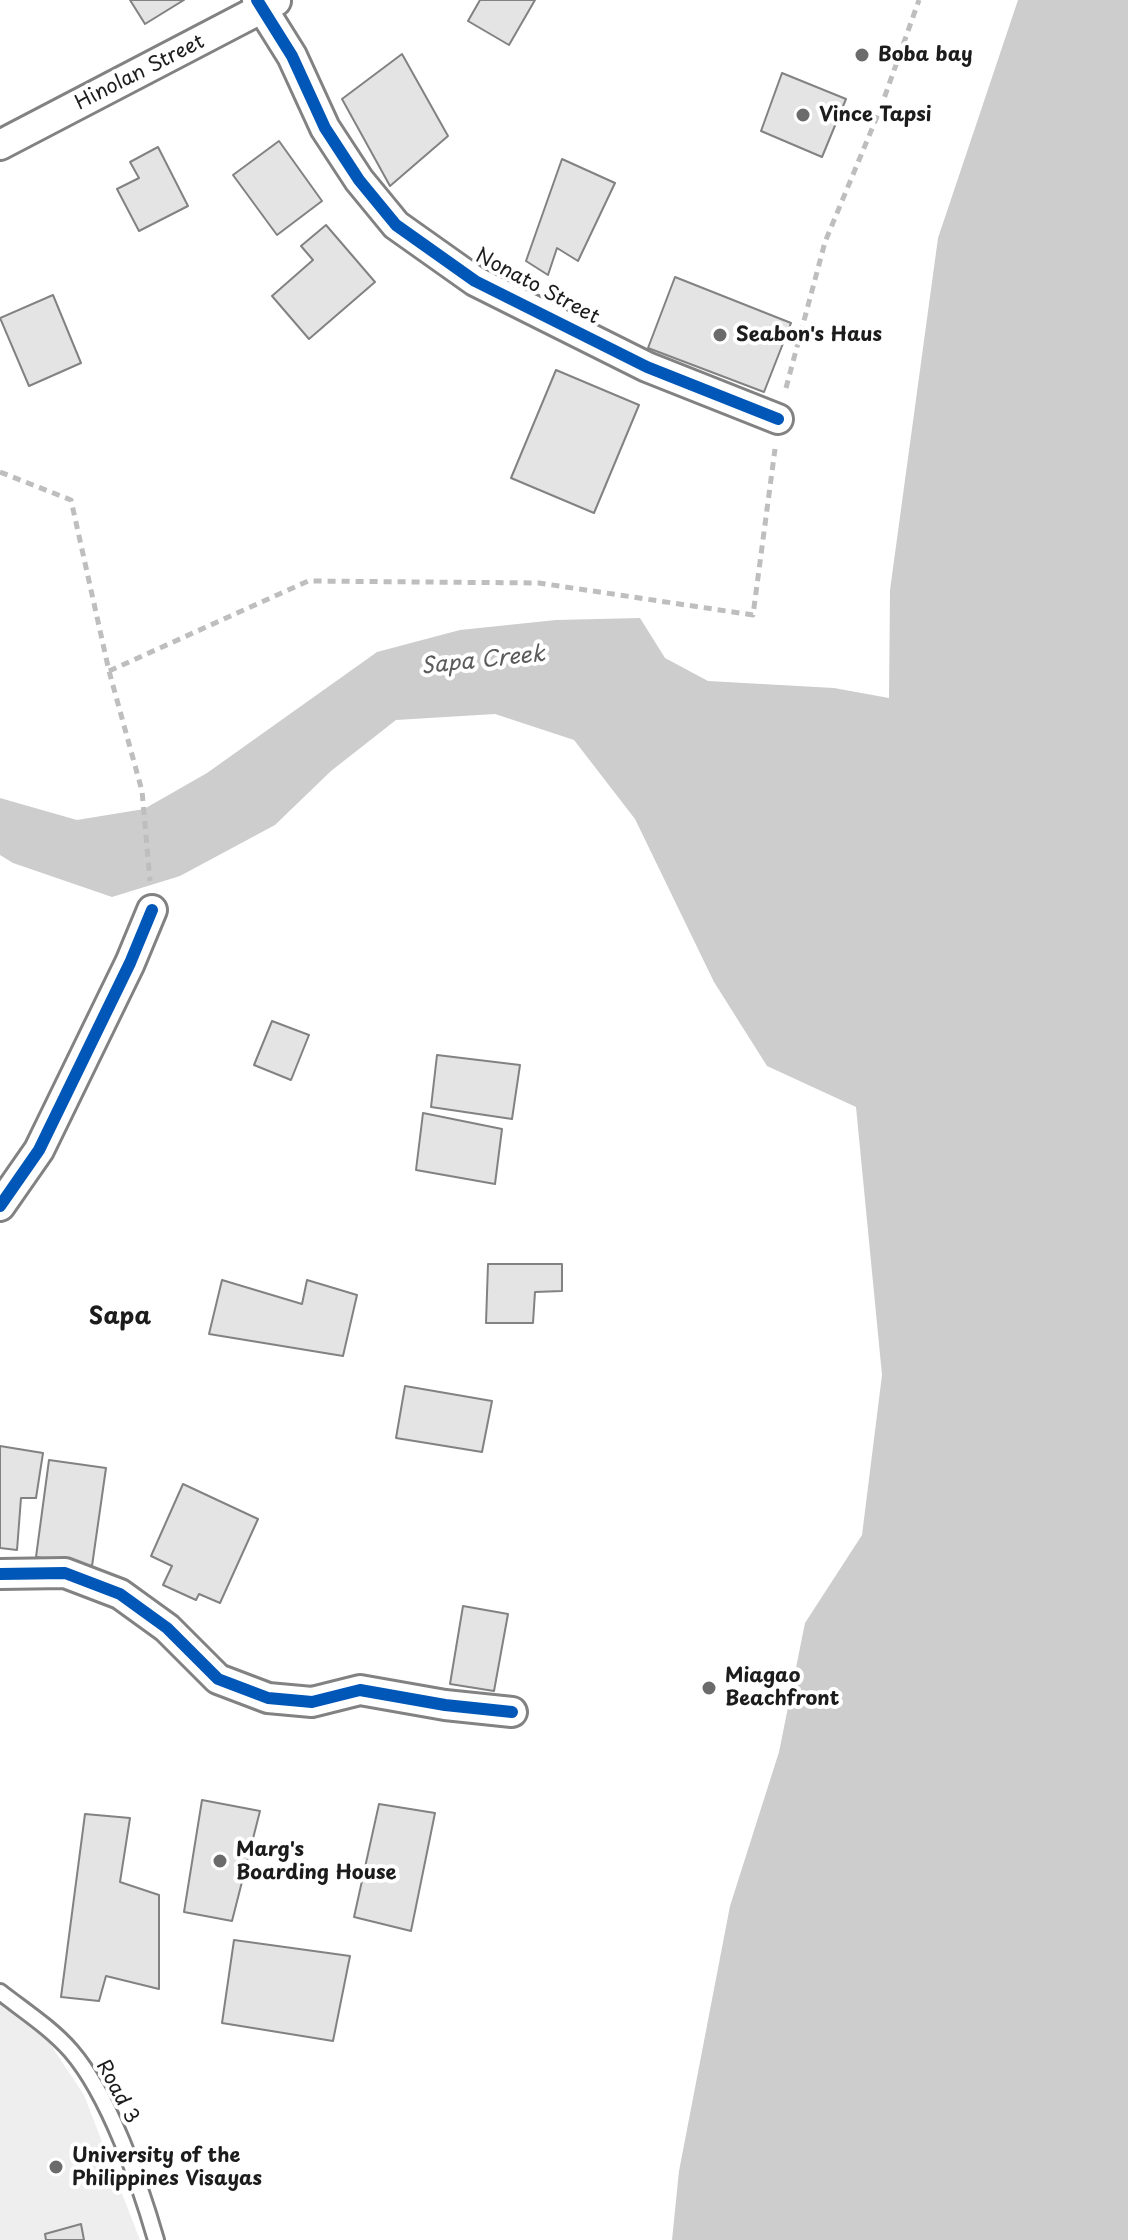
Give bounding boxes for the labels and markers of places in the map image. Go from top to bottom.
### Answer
place label: Boba bay [878,43,973,67]
marker: Boba bay [853,46,871,64]
place label: Vince Tapsi [819,103,932,127]
marker: Vince Tapsi [794,106,812,124]
place label: Seabon's Haus [736,323,882,347]
marker: Seabon's Haus [711,326,729,344]
place label: Miagao Beachfront [725,1664,839,1711]
marker: Miagao Beachfront [700,1679,718,1697]
place label: Marg's Boarding House [236,1838,396,1885]
marker: Marg's Boarding House [211,1852,229,1870]
place label: University of the Philippines Visayas [72,2144,262,2191]
marker: University of the Philippines Visayas [47,2158,65,2176]

